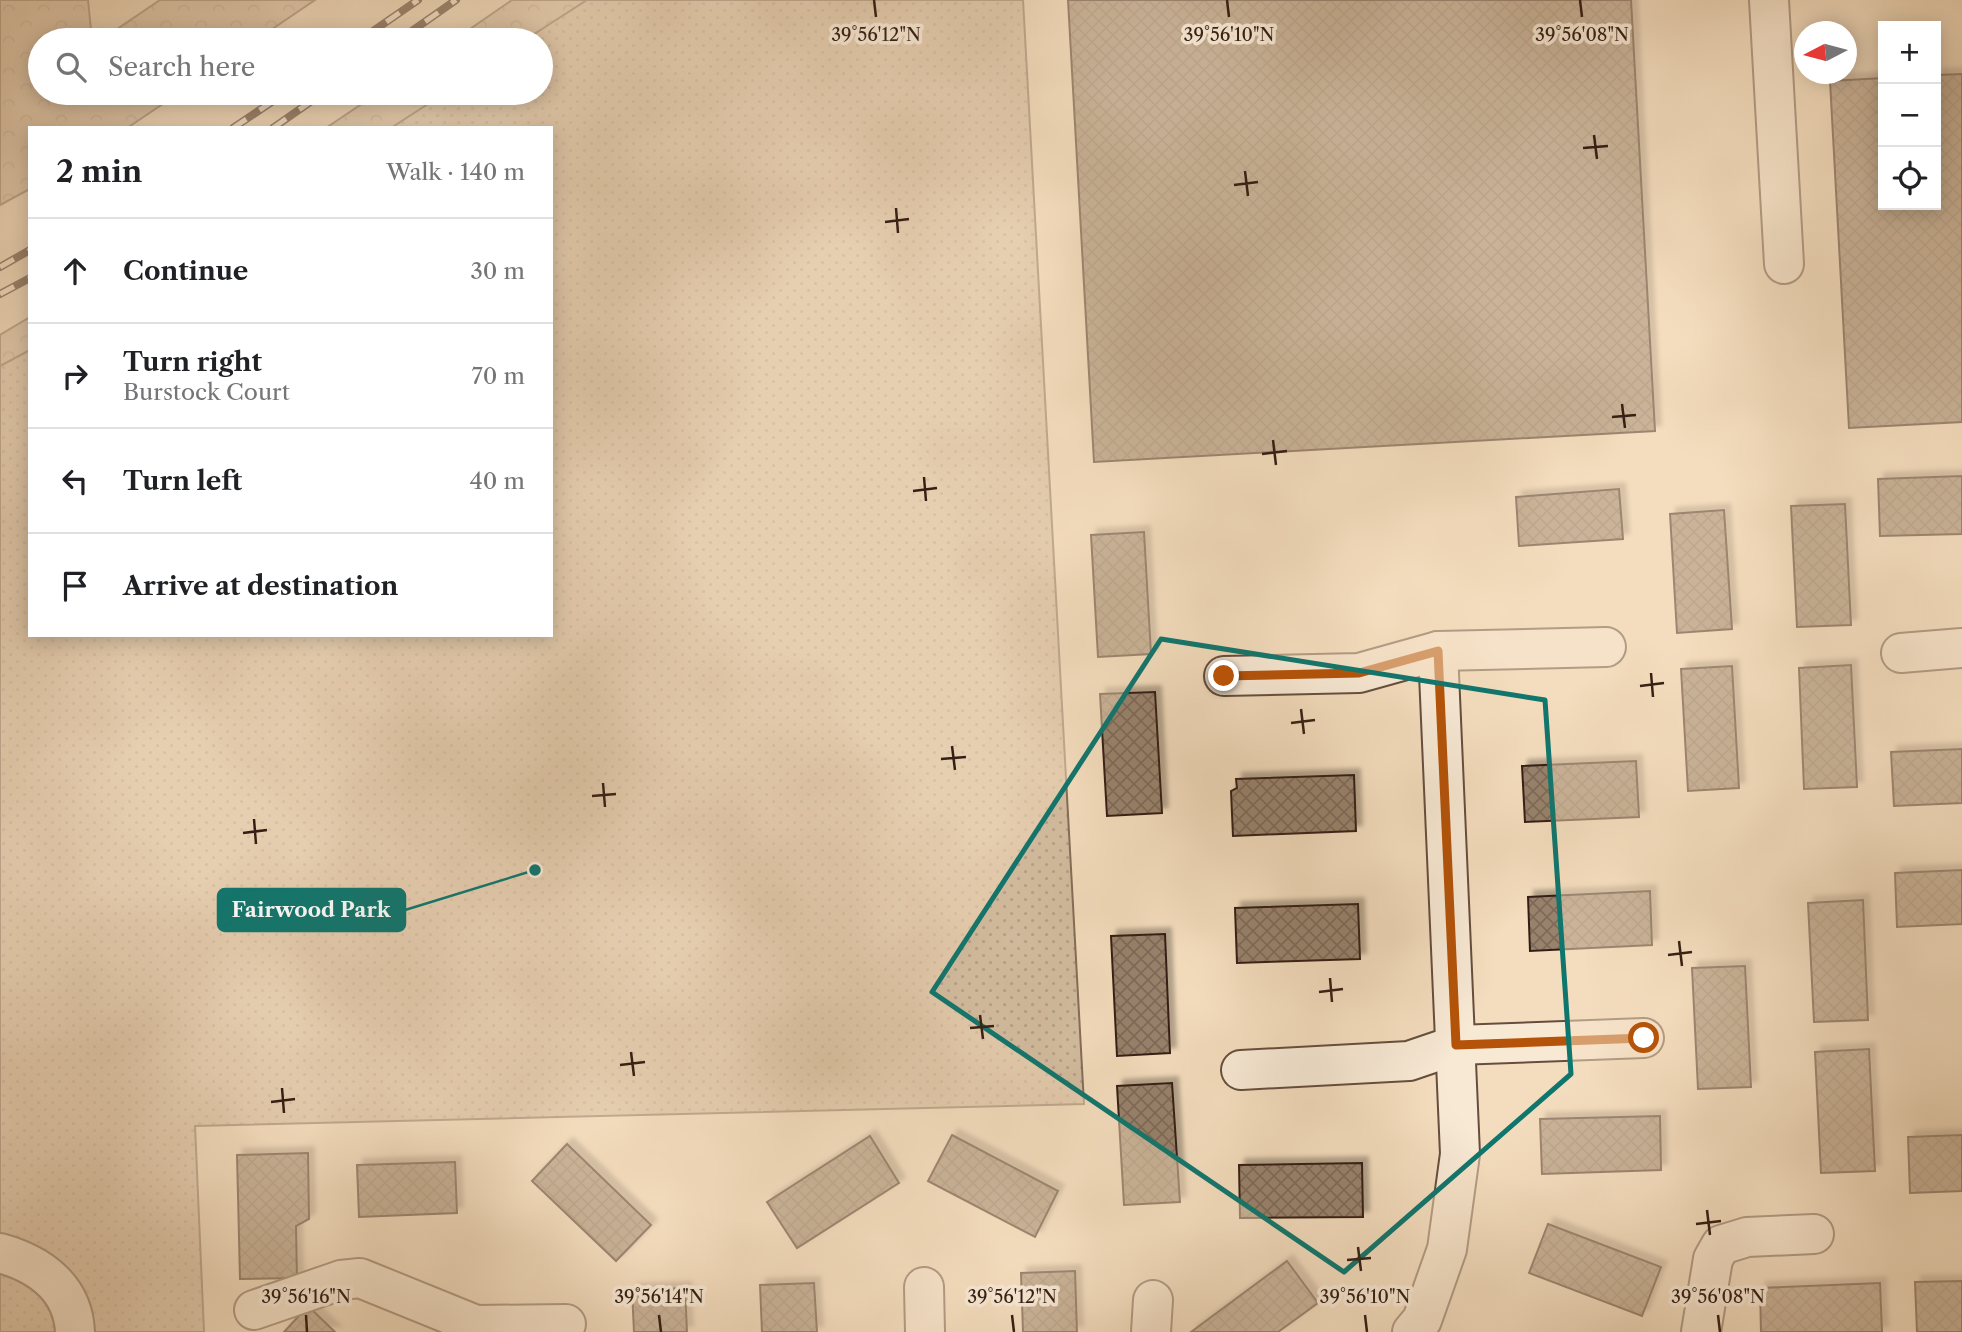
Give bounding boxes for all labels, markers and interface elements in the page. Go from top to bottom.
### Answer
north arrow [1794,21,1857,84]
map controls [1878,21,1941,210]
button: + [1878,21,1941,84]
text: 39°56'12"N [831,24,921,46]
text: 39°56'10"N [1184,24,1275,46]
text: 39°56'08"N [1535,24,1629,46]
search box [28,28,553,105]
icon: search [52,48,90,86]
text: Search here [108,51,255,83]
button: − [1878,84,1941,147]
button: locate [1878,147,1941,210]
text: 2 min [56,153,142,190]
text: Walk · 140 m [386,158,525,186]
icon: ahead [56,252,94,290]
text: Continue [123,255,248,287]
text: 30 m [470,257,525,285]
text: Turn right [123,346,262,378]
icon: right [56,357,94,395]
text: 70 m [472,362,525,390]
text: Burstock Court [123,378,290,406]
icon: left [56,462,94,500]
text: Turn left [123,465,242,497]
text: 40 m [470,467,525,495]
icon: arrive [56,567,94,605]
text: Arrive at destination [123,570,398,602]
route end [1208,660,1239,691]
callout: Fairwood Park [218,889,405,931]
text: Fairwood Park [231,897,392,922]
route start [1628,1022,1659,1053]
text: 39°56'16"N [261,1286,351,1308]
text: 39°56'14"N [614,1286,704,1308]
text: 39°56'12"N [967,1286,1057,1308]
text: 39°56'10"N [1320,1286,1411,1308]
text: 39°56'08"N [1671,1286,1765,1308]

